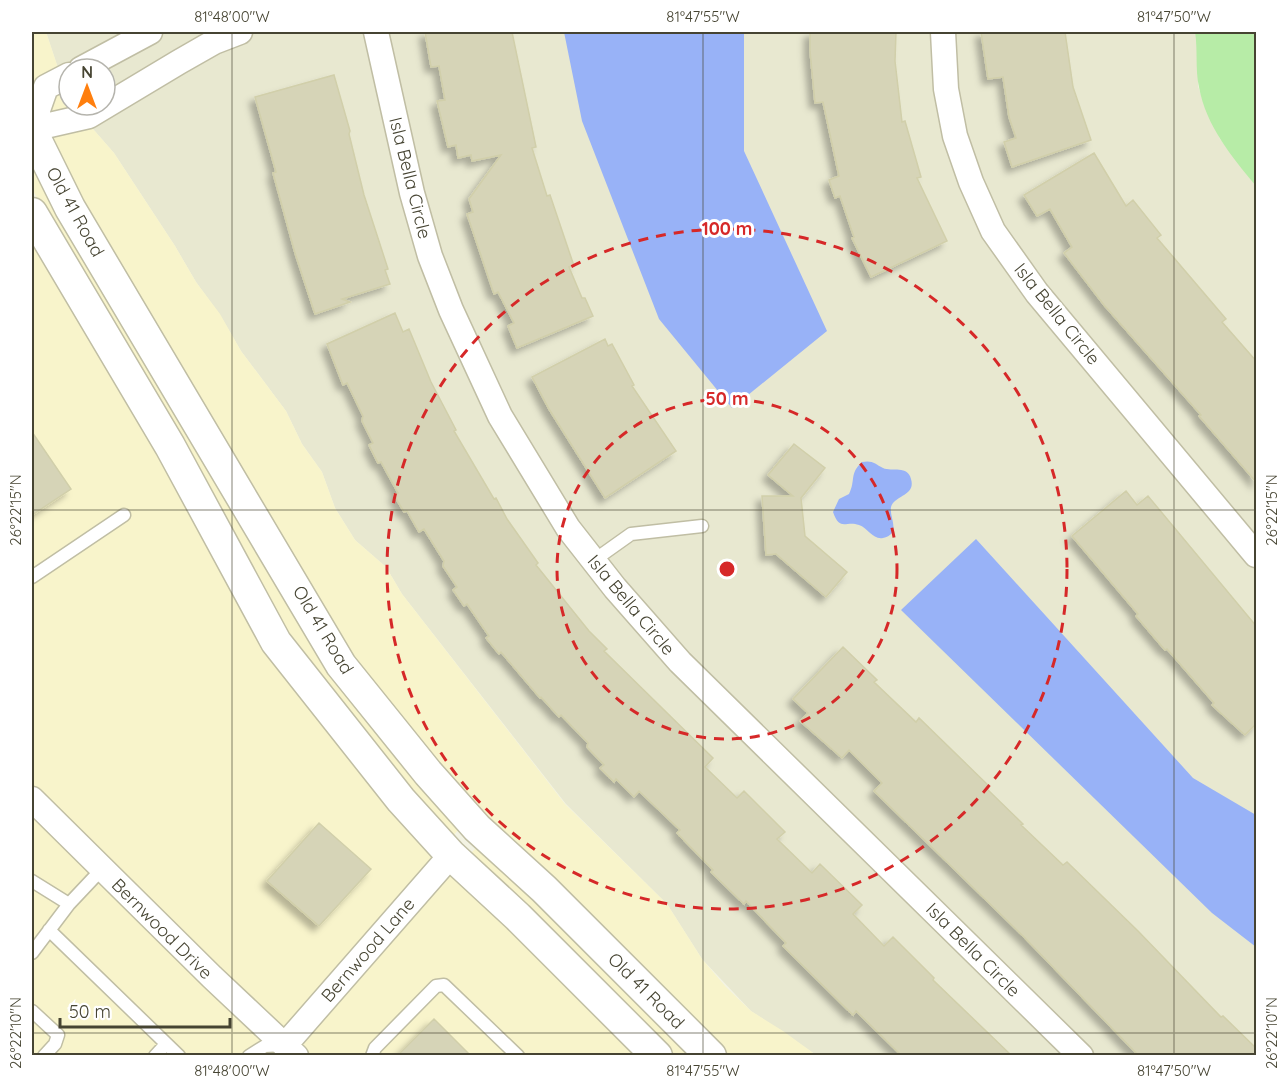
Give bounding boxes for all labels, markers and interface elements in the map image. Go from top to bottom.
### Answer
text: 81°48'00"W [194,7,270,26]
text: 81°47'55"W [666,7,740,26]
text: 81°47'50"W [1137,7,1212,26]
north arrow [57,57,117,117]
text: N [81,62,93,82]
street label: Isla Bella Circle [384,115,437,241]
street label: Old 41 Road [41,163,110,261]
text: 100 m [702,217,752,240]
street label: Isla Bella Circle [1009,258,1105,369]
text: 50 m [705,387,749,410]
text: 26°22'15"N [6,474,25,546]
text: 26°22'15"N [1262,474,1281,546]
street label: Isla Bella Circle [583,550,680,660]
centre of rings [717,559,737,579]
street label: Old 41 Road [288,581,359,678]
street label: Bernwood Drive [107,873,218,984]
street label: Bernwood Lane [316,893,419,1007]
street label: Isla Bella Circle [921,898,1025,1002]
street label: Old 41 Road [603,947,690,1034]
scale bar [60,991,230,1029]
text: 26°22'10"N [6,997,25,1069]
text: 26°22'10"N [1262,997,1281,1069]
text: 50 m [69,1000,111,1023]
text: 81°48'00"W [194,1061,270,1080]
text: 81°47'55"W [666,1061,740,1080]
text: 81°47'50"W [1137,1061,1212,1080]

